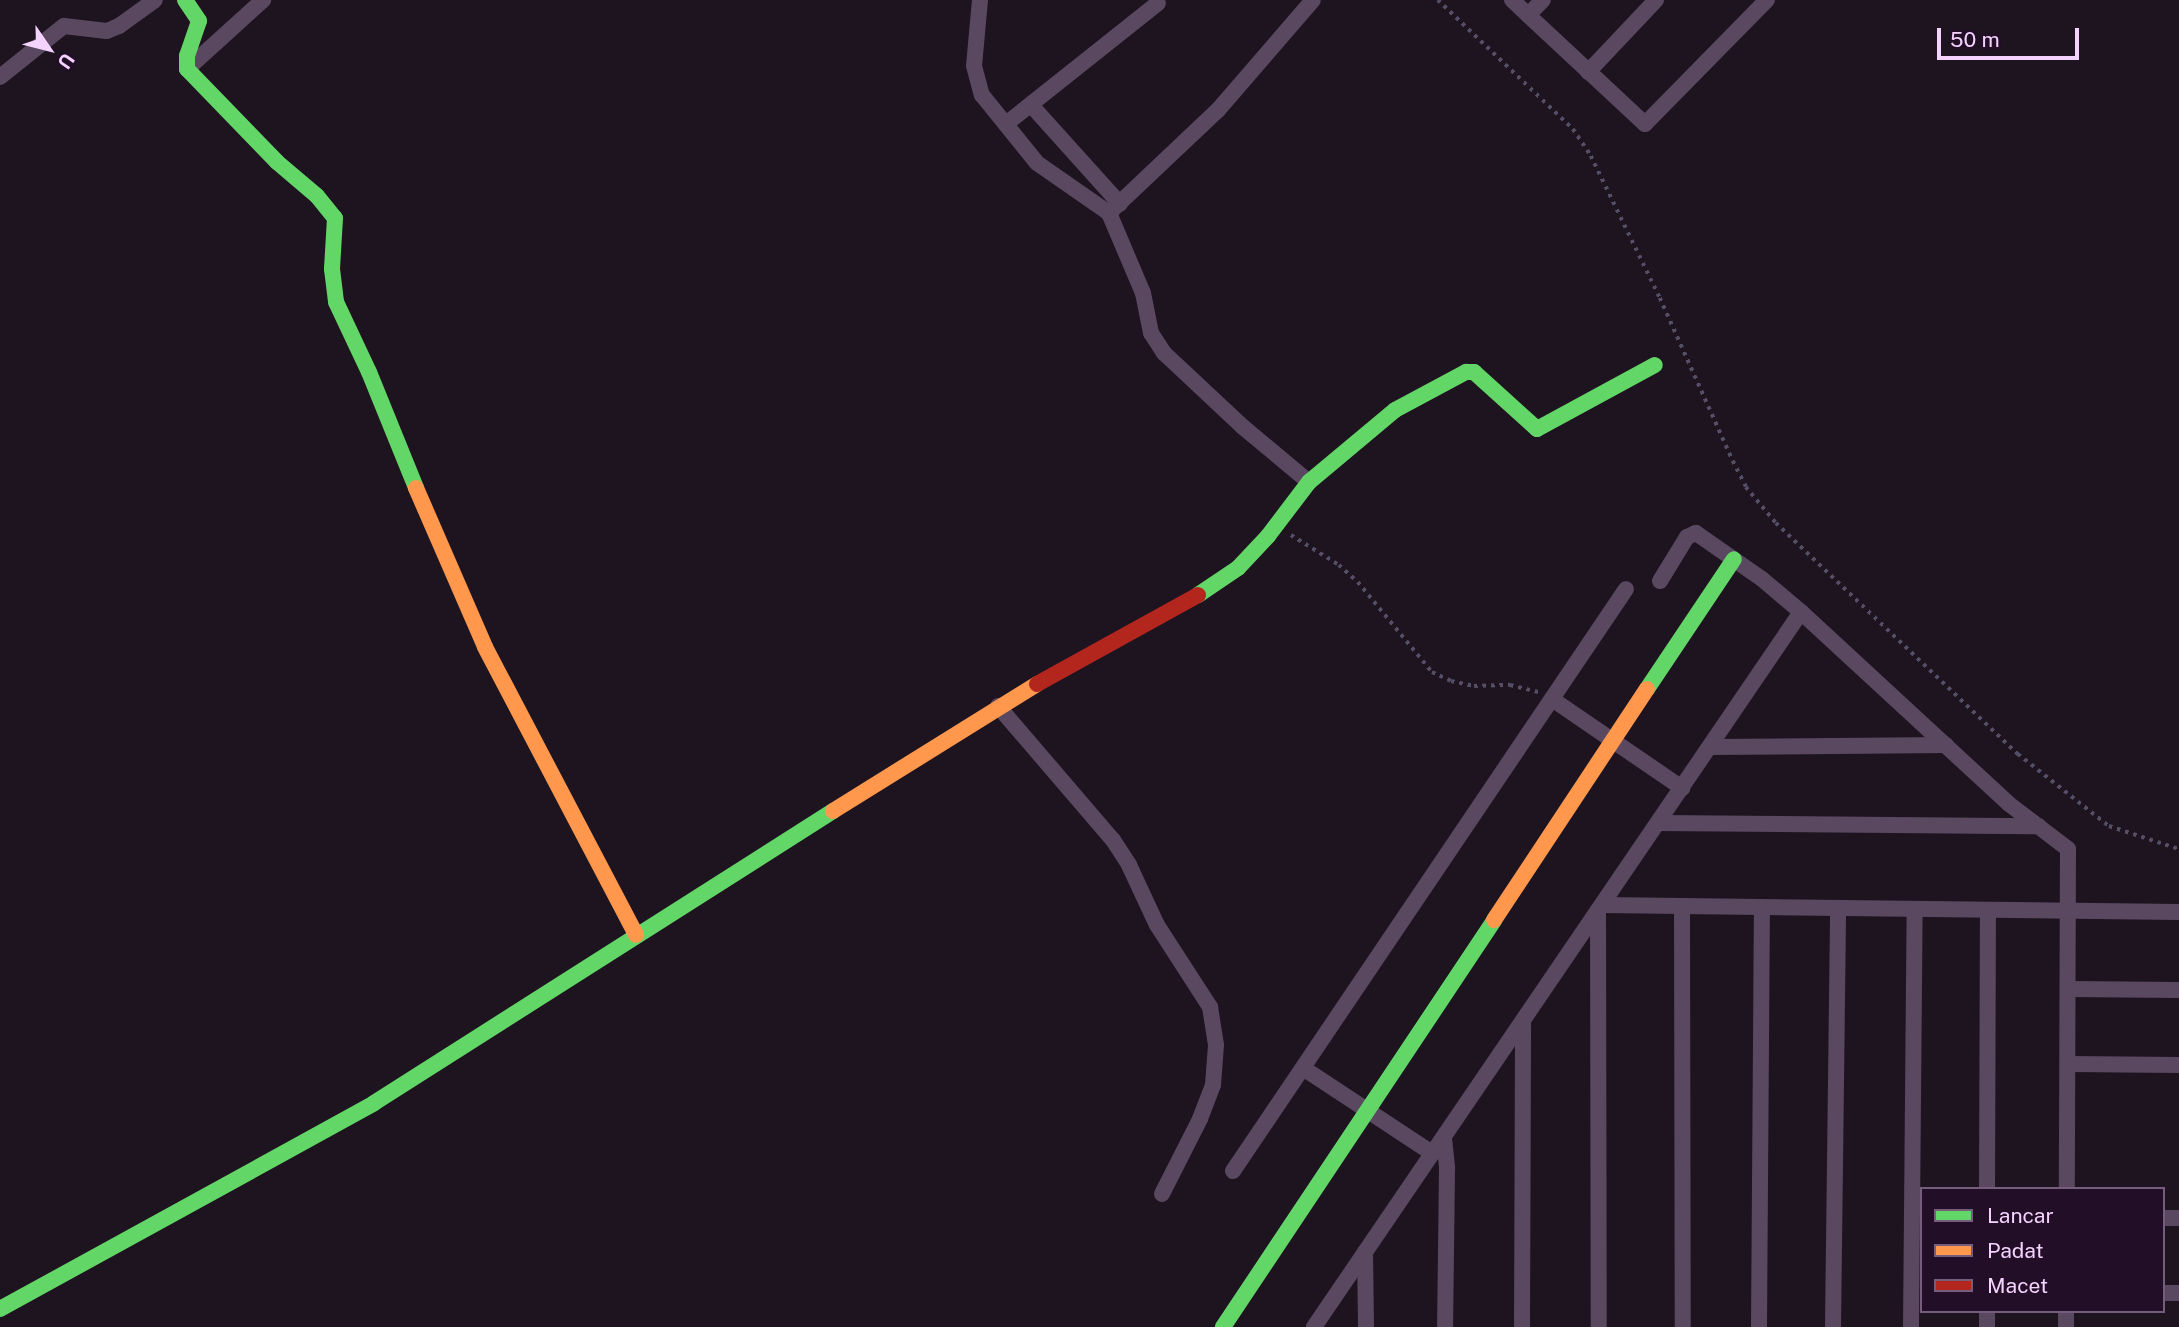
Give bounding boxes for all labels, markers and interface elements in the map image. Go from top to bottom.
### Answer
north arrow [14,14,84,84]
scale bar [1941,14,2083,58]
text: 50 m [1950,27,2000,52]
text: U [53,49,79,73]
legend [1920,1187,2165,1313]
text: Lancar [1987,1203,2054,1228]
text: Padat [1987,1238,2044,1263]
text: Macet [1987,1273,2048,1298]

